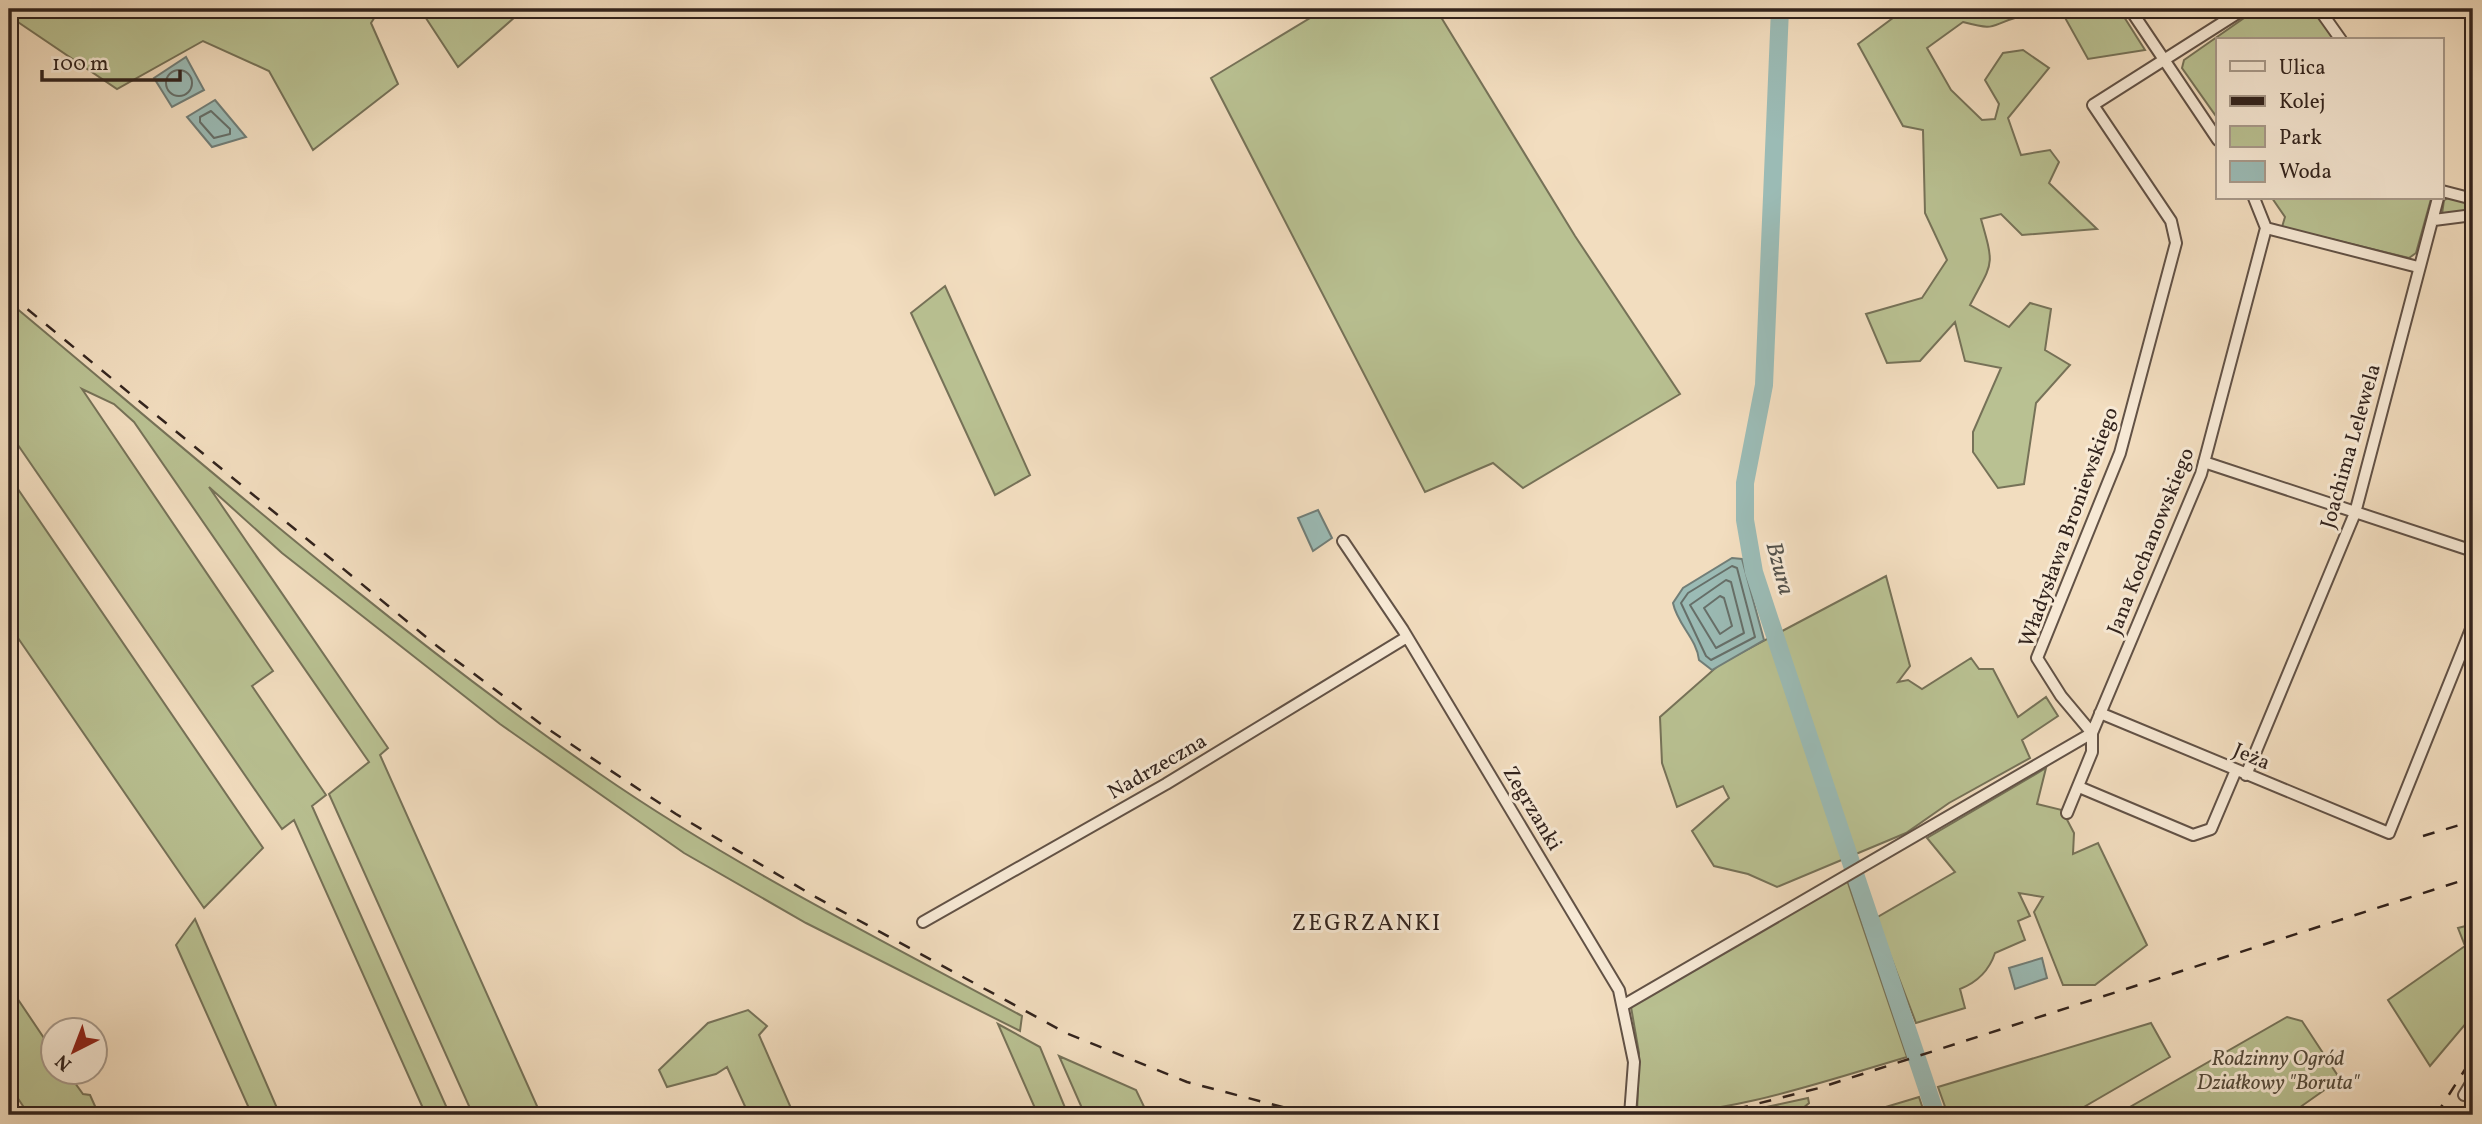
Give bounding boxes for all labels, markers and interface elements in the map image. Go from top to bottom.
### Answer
scale bar [42,38,180,82]
legend [2216,38,2444,200]
text: 100 m [52,50,109,79]
text: Ulica [2279,54,2326,83]
text: Kolej [2279,88,2326,117]
text: Park [2279,124,2322,153]
text: Woda [2279,158,2332,187]
street label: Joachima Lelewela [2314,361,2389,532]
street label: Władysława Broniewskiego [2012,404,2126,651]
street label: Jana Kochanowskiego [2101,444,2202,639]
water label: Bzura [1757,539,1801,599]
street label: Nadrzeczna [1103,727,1213,807]
street label: Jeża [2228,737,2274,778]
street label: Zegrzanki [1495,761,1568,857]
district label: ZEGRZANKI [1292,908,1442,940]
north arrow [38,1016,108,1086]
park label: Rodzinny Ogród Działkowy "Boruta" [2197,1045,2360,1098]
text: N [50,1048,78,1076]

